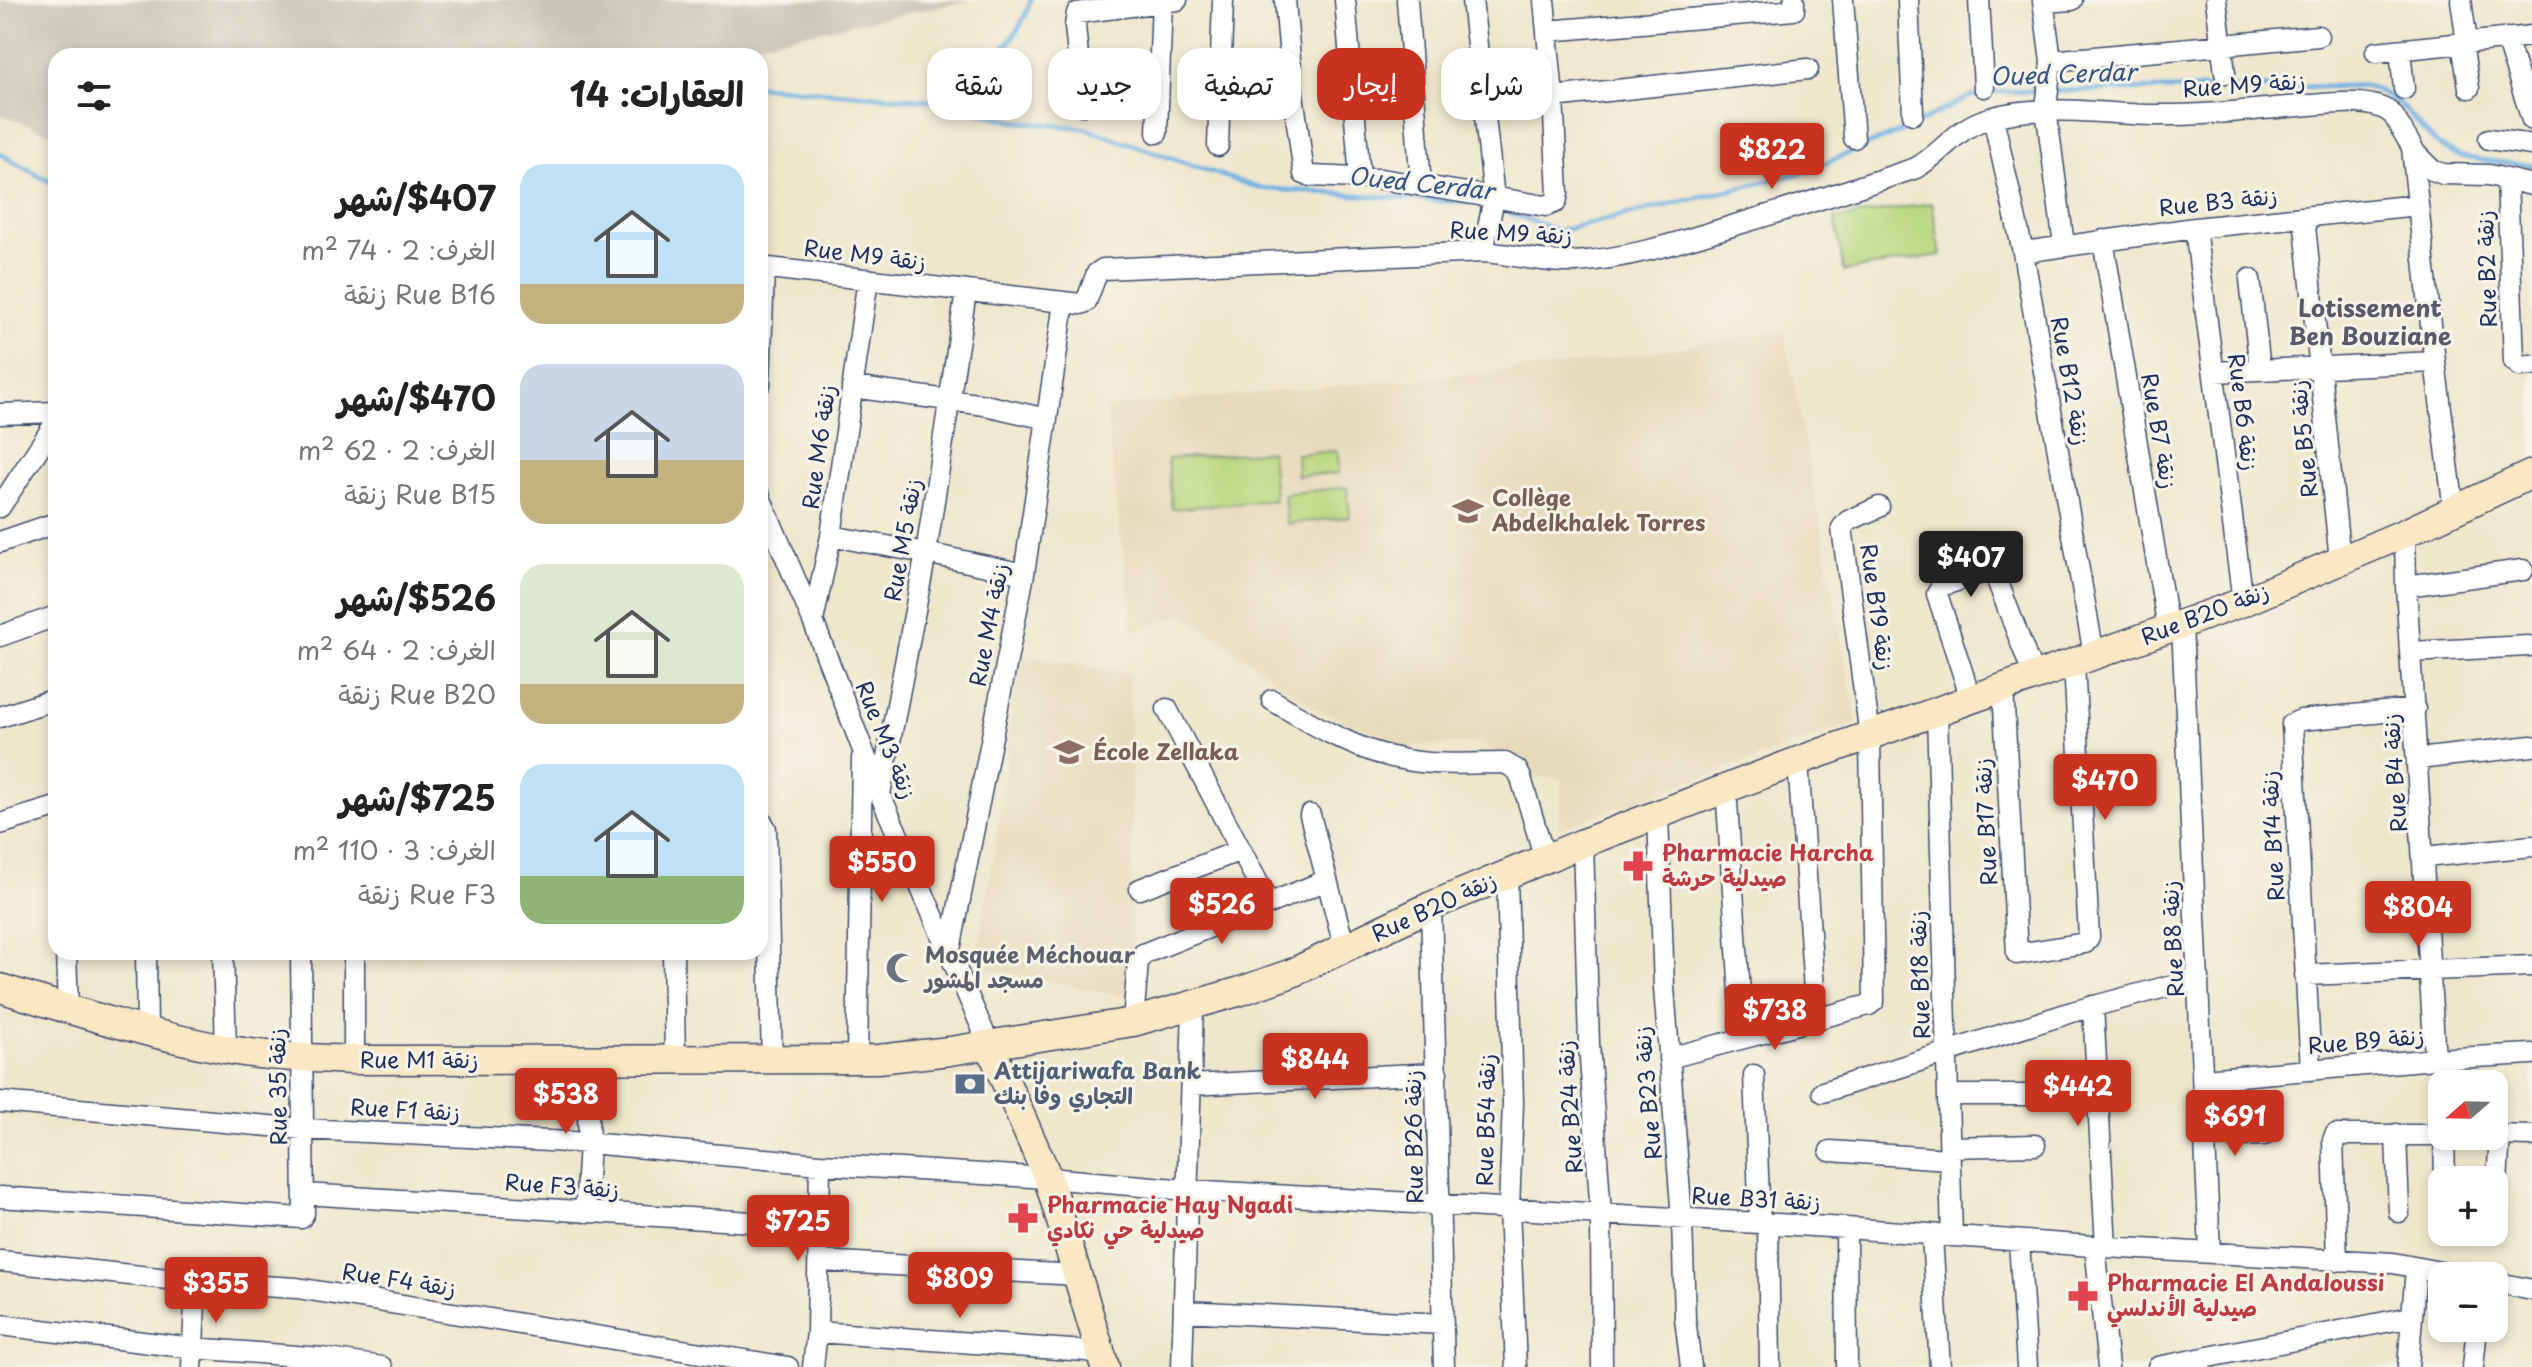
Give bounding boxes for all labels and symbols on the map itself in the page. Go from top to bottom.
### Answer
water label: Oued Cerdar [1989,52,2140,94]
street label: Rue M9 زنقة [2182,63,2306,104]
pin: $822 [1725,123,1819,191]
water label: Oued Cerdar [1347,156,1499,208]
street label: Rue B3 زنقة [2157,178,2279,223]
street label: Rue B2 زنقة [2467,210,2504,328]
street label: Rue M9 زنقة [1449,212,1573,251]
street label: Rue M9 زنقة [802,230,928,277]
district label: Lotissement Ben Bouziane [2289,289,2452,353]
street label: Rue B12 زنقة [2044,314,2099,448]
street label: Rue B6 زنقة [2221,351,2268,472]
street label: Rue B7 زنقة [2134,370,2187,491]
street label: Rue B5 زنقة [2280,379,2325,500]
street label: Rue M6 زنقة [792,382,843,511]
street label: Rue M5 زنقة [875,476,929,604]
place label: Collège Abdelkhalek Torres [1491,480,1705,538]
school or university icon: Collège Abdelkhalek Torres [1451,494,1485,528]
pin: $407 [1924,531,2018,599]
street label: Rue B19 زنقة [1853,541,1904,672]
street label: Rue M4 زنقة [959,560,1016,689]
street label: Rue B20 زنقة [2136,573,2273,652]
street label: Rue M3 زنقة [849,675,926,803]
street label: Rue B4 زنقة [2373,713,2414,834]
place label: École Zellaka [1093,734,1240,767]
school or university icon: École Zellaka [1052,735,1086,769]
pin: $470 [2058,754,2152,822]
street label: Rue B17 زنقة [1965,757,2004,887]
street label: Rue B14 زنقة [2252,770,2291,902]
place label: Pharmacie Harcha صيدلية حرشة [1662,835,1874,893]
pin: $550 [835,836,929,904]
pharmacy icon: Pharmacie Harcha صيدلية حرشة [1621,849,1655,883]
street label: Rue B20 زنقة [1365,862,1501,949]
pin: $526 [1175,878,1269,946]
street label: Rue B8 زنقة [2152,880,2191,998]
pin: $804 [2371,881,2465,949]
street label: Rue B18 زنقة [1900,910,1937,1040]
place label: Mosquée Méchouar مسجد المشور [923,937,1136,995]
mosque icon: Mosquée Méchouar مسجد المشور [884,951,918,985]
pin: $738 [1728,984,1822,1052]
street label: Rue B9 زنقة [2306,1018,2425,1061]
street label: Rue B23 زنقة [1624,1025,1669,1161]
street label: Rue 35 زنقة [259,1028,294,1146]
pin: $844 [1268,1033,1362,1101]
street label: Rue B24 زنقة [1547,1039,1590,1175]
street label: Rue M1 زنقة [360,1042,478,1075]
place label: Attijariwafa Bank التجاري وفا بنك [993,1053,1201,1113]
street label: Rue B54 زنقة [1467,1053,1502,1187]
pin: $442 [2031,1060,2125,1128]
bank icon: Attijariwafa Bank التجاري وفا بنك [953,1067,987,1101]
pin: $538 [519,1068,613,1136]
street label: Rue B26 زنقة [1395,1070,1430,1204]
north arrow [2428,1070,2508,1150]
street label: Rue F1 زنقة [349,1089,461,1128]
pin: $691 [2188,1090,2282,1158]
street label: Rue F3 زنقة [504,1164,620,1205]
street label: Rue B31 زنقة [1691,1178,1821,1217]
place label: Pharmacie Hay Ngadi صيدلية حي نكادي [1047,1187,1293,1250]
pin: $725 [751,1195,845,1263]
pharmacy icon: Pharmacie Hay Ngadi صيدلية حي نكادي [1006,1201,1040,1235]
pin: $809 [913,1252,1007,1320]
street label: Rue F4 زنقة [340,1253,458,1304]
pin: $355 [169,1257,263,1325]
place label: Pharmacie El Andaloussi صيدلية الأندلسي [2107,1265,2385,1328]
pharmacy icon: Pharmacie El Andaloussi صيدلية الأندلسي [2066,1279,2100,1313]

